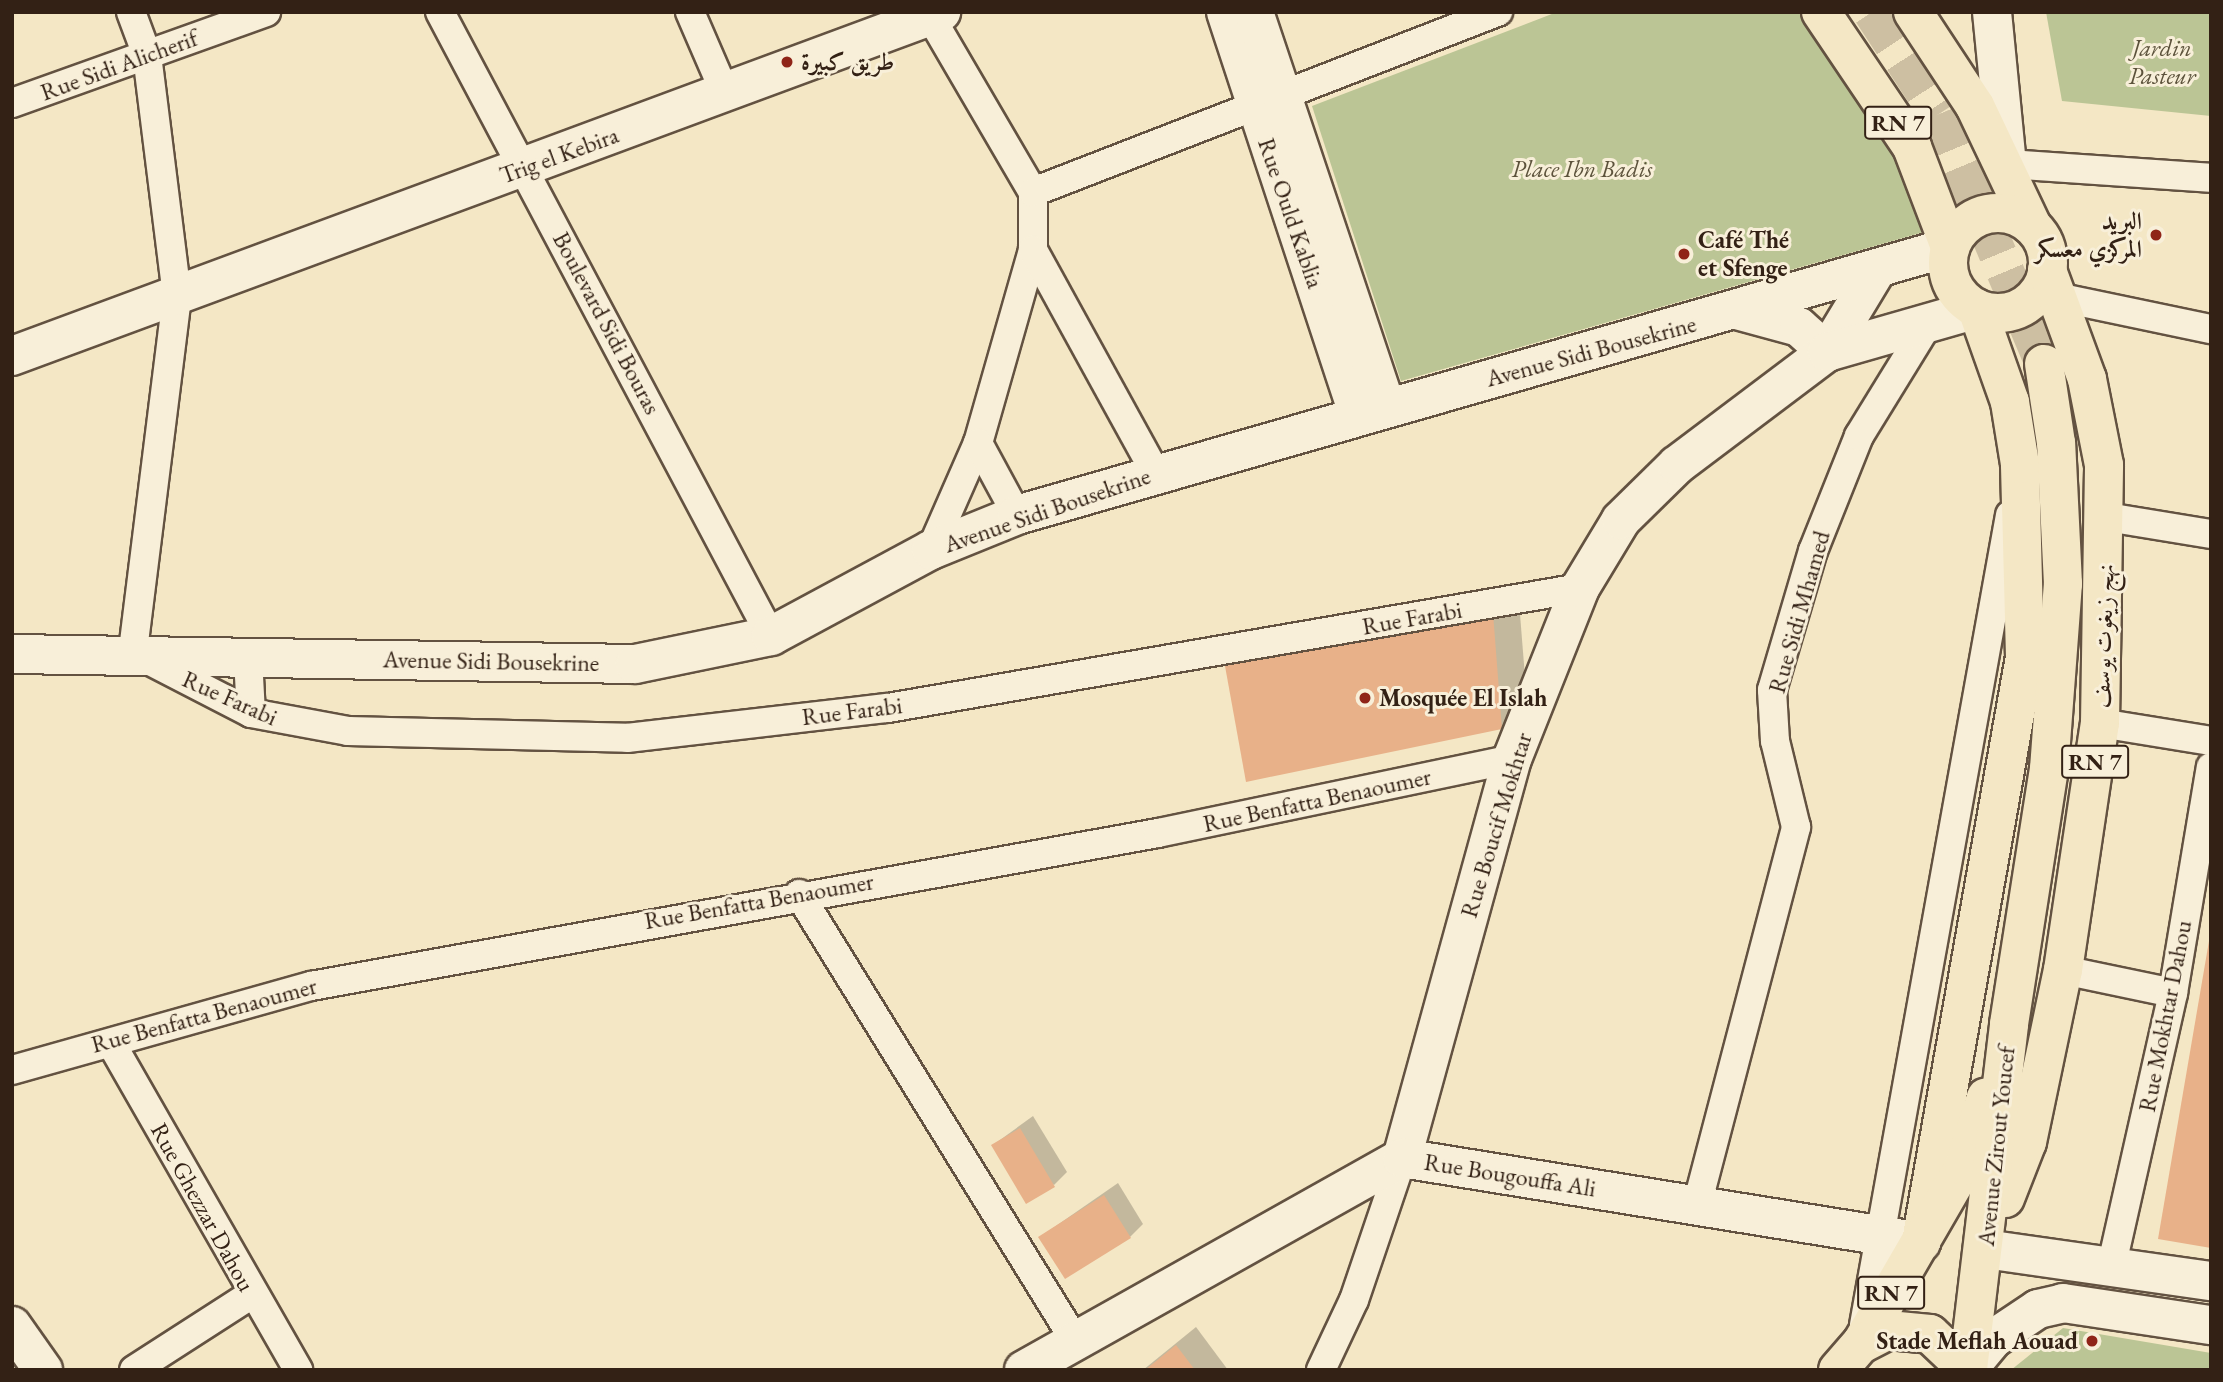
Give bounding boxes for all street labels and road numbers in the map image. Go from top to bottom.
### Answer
street label: Rue Sidi Alicherif [37,23,201,107]
road number: RN 7 [1863,104,1933,142]
street label: Trig el Kebira [496,120,622,190]
street label: Rue Ould Kablia [1252,134,1330,292]
street label: Boulevard Sidi Bouras [547,227,667,419]
street label: Avenue Sidi Bousekrine [1483,309,1699,393]
street label: Avenue Sidi Bousekrine [940,461,1154,559]
street label: Rue Sidi Mhamed [1762,528,1836,696]
street label: نهج زيغوت يوسف [2086,563,2120,709]
street label: Rue Farabi [1360,595,1464,641]
street label: Avenue Sidi Bousekrine [383,645,599,677]
street label: Rue Farabi [178,664,282,732]
street label: Rue Farabi [800,691,904,731]
street label: Rue Boucif Mokhtar [1454,729,1538,921]
road number: RN 7 [2060,742,2130,782]
street label: Rue Benfatta Benaoumer [1200,762,1434,838]
street label: Rue Benfatta Benaoumer [642,867,876,935]
street label: Rue Mokhtar Dahou [2132,918,2198,1114]
street label: Rue Benfatta Benaoumer [88,971,320,1059]
street label: Avenue Zirout Youcef [1971,1044,2021,1248]
street label: Rue Ghezzar Dahou [145,1118,261,1296]
street label: Rue Bougouffa Ali [1422,1147,1598,1203]
road number: RN 7 [1856,1274,1926,1312]

